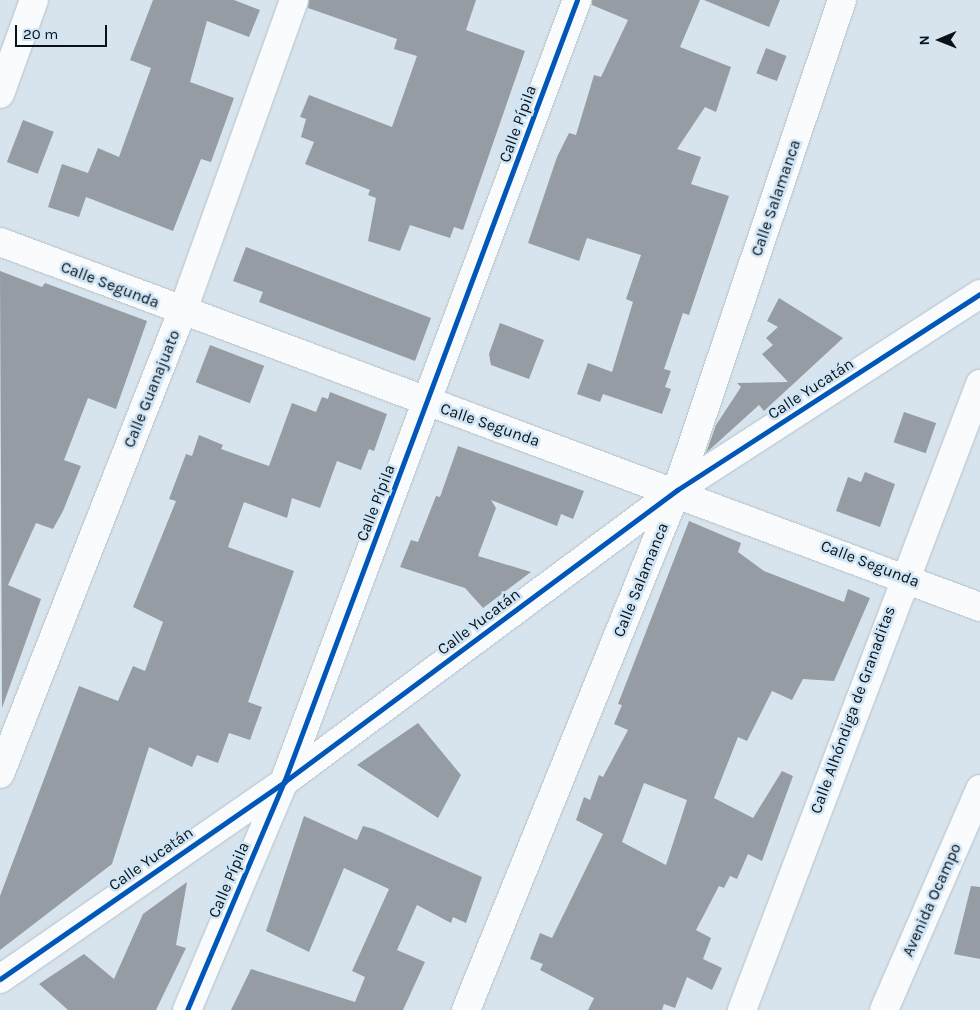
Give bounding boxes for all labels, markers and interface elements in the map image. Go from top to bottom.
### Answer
scale bar [18,15,110,47]
north arrow [915,15,965,65]
text: 20 m [23,25,58,43]
text: N [916,35,933,45]
street label: Calle Pípila [495,83,541,165]
street label: Calle Salamanca [747,137,805,259]
street label: Calle Segunda [58,257,162,313]
street label: Calle Guanajuato [120,327,184,451]
street label: Calle Yucatán [764,354,858,424]
street label: Calle Segunda [438,399,542,451]
street label: Calle Pípila [353,462,399,544]
street label: Calle Salamanca [609,520,673,640]
street label: Calle Segunda [818,536,922,592]
street label: Calle Yucatán [434,585,524,659]
street label: Calle Alhóndiga de Granaditas [806,604,900,816]
street label: Calle Yucatán [105,823,197,895]
street label: Calle Pípila [204,839,254,921]
street label: Avenida Ocampo [898,840,966,960]

